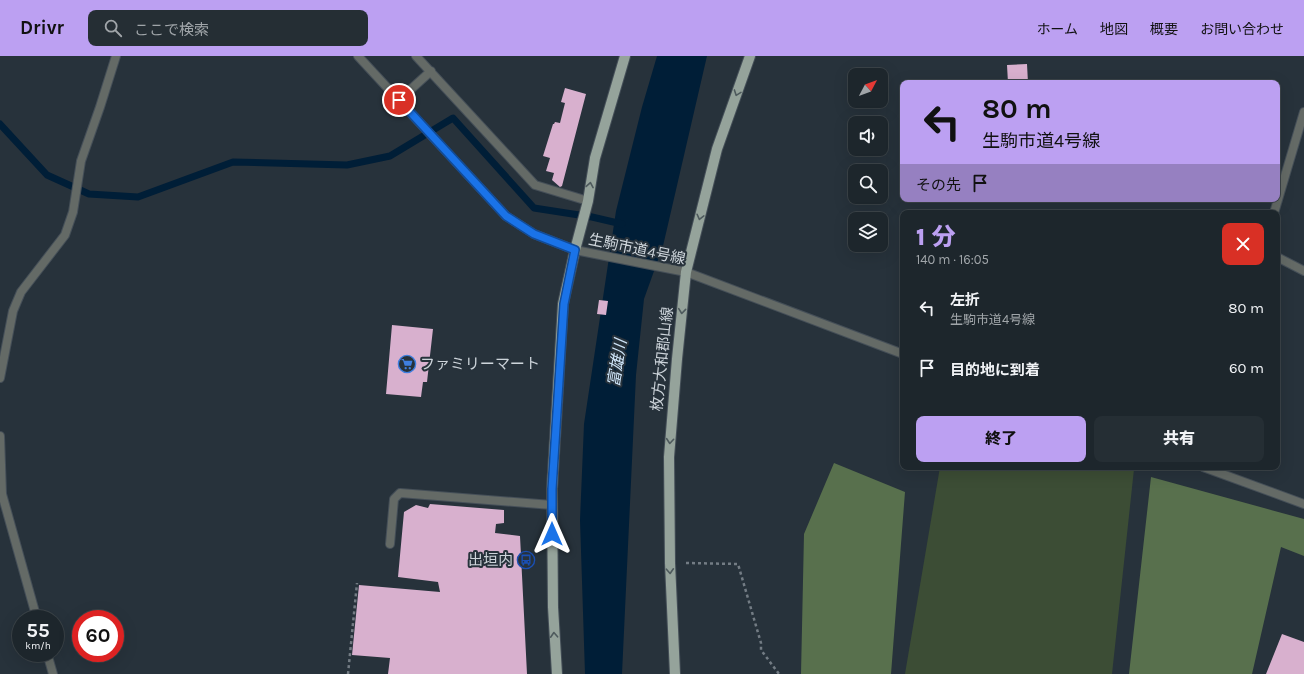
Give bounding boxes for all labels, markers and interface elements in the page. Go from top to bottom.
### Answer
search box [88,10,368,46]
text: Drivr [20,17,64,39]
icon: search [102,17,124,39]
text: ここで検索 [134,21,209,39]
text: ホーム [1036,21,1078,38]
text: 地図 [1100,21,1128,38]
text: 概要 [1150,21,1178,38]
text: お問い合わせ [1200,21,1284,38]
north arrow [848,68,888,108]
map controls [848,68,888,252]
pin [382,83,416,117]
icon: arrive [388,89,410,111]
one-way arrow [734,89,742,96]
text: 80 m [982,92,1051,125]
icon: left [916,96,968,148]
button: sound [848,116,888,156]
text: 生駒市道4号線 [982,130,1100,152]
button: search [848,164,888,204]
icon: arrive [969,172,991,194]
text: その先 [916,176,961,194]
one-way arrow [586,182,594,188]
button: layers [848,212,888,252]
one-way arrow [696,213,705,220]
text: 1 分 [916,223,956,251]
button: close [1222,223,1264,265]
street label: 生駒市道4号線 [587,230,687,268]
text: 140 m · 16:05 [916,252,989,267]
text: 左折 [950,291,980,309]
icon: left [916,297,938,319]
text: 80 m [1228,299,1264,317]
street label: 枚方大和郡山線 [648,306,676,412]
one-way arrow [678,308,687,314]
text: 生駒市道4号線 [950,312,1035,327]
water label: 富雄川 [604,336,630,388]
supermarket icon: ファミリーマート [397,354,417,374]
place label: ファミリーマート [420,355,540,373]
icon: arrive [916,357,938,379]
text: 60 m [1229,359,1264,377]
text: 目的地に到着 [950,361,1040,379]
button: 終了 [916,416,1086,462]
button: 共有 [1094,416,1264,462]
one-way arrow [665,438,674,444]
position arrow [531,513,573,555]
bus stop icon: 出垣内 [516,550,536,570]
place label: 出垣内 [468,551,513,569]
one-way arrow [666,568,674,574]
speed limit sign: 60 [72,610,124,662]
text: 55 [26,619,50,642]
one-way arrow [550,632,559,638]
text: km/h [25,640,51,652]

